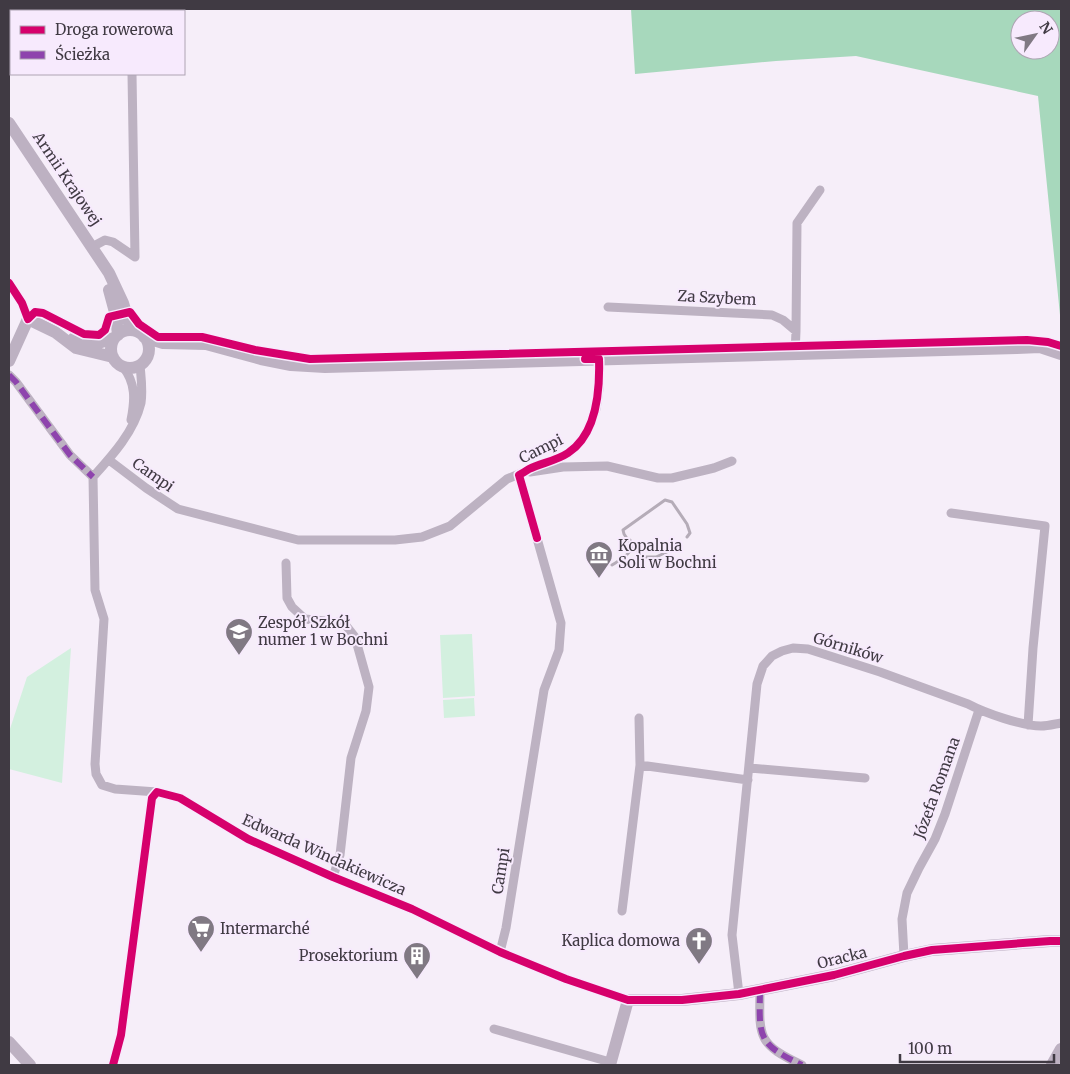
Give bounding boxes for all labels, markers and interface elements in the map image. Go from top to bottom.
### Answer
legend [10,10,185,75]
north arrow [1010,10,1060,60]
text: N [1035,18,1056,37]
text: Droga rowerowa [55,20,173,39]
text: Ścieżka [55,44,110,64]
street label: Armii Krajowej [28,127,106,229]
street label: Za Szybem [677,286,757,309]
street label: Campi [516,430,566,467]
street label: Campi [129,453,178,496]
place label: Kopalnia Soli w Bochni [618,536,717,572]
museum icon: Kopalnia Soli w Bochni [584,540,614,579]
place label: Zespół Szkół numer 1 w Bochni [258,613,388,649]
school or university icon: Zespół Szkół numer 1 w Bochni [224,617,254,656]
street label: Górników [811,628,886,667]
street label: Józefa Romana [909,734,964,842]
street label: Edwarda Windakiewicza [239,810,409,899]
street label: Campi [487,846,514,895]
supermarket icon: Intermarché [186,914,216,953]
place label: Intermarché [220,919,310,938]
church icon: Kaplica domowa [684,926,714,965]
place label: Kaplica domowa [562,931,680,950]
building icon: Prosektorium [402,941,432,980]
street label: Oracka [815,942,869,973]
place label: Prosektorium [299,946,398,965]
scale bar [900,1032,1054,1064]
text: 100 m [908,1039,952,1058]

